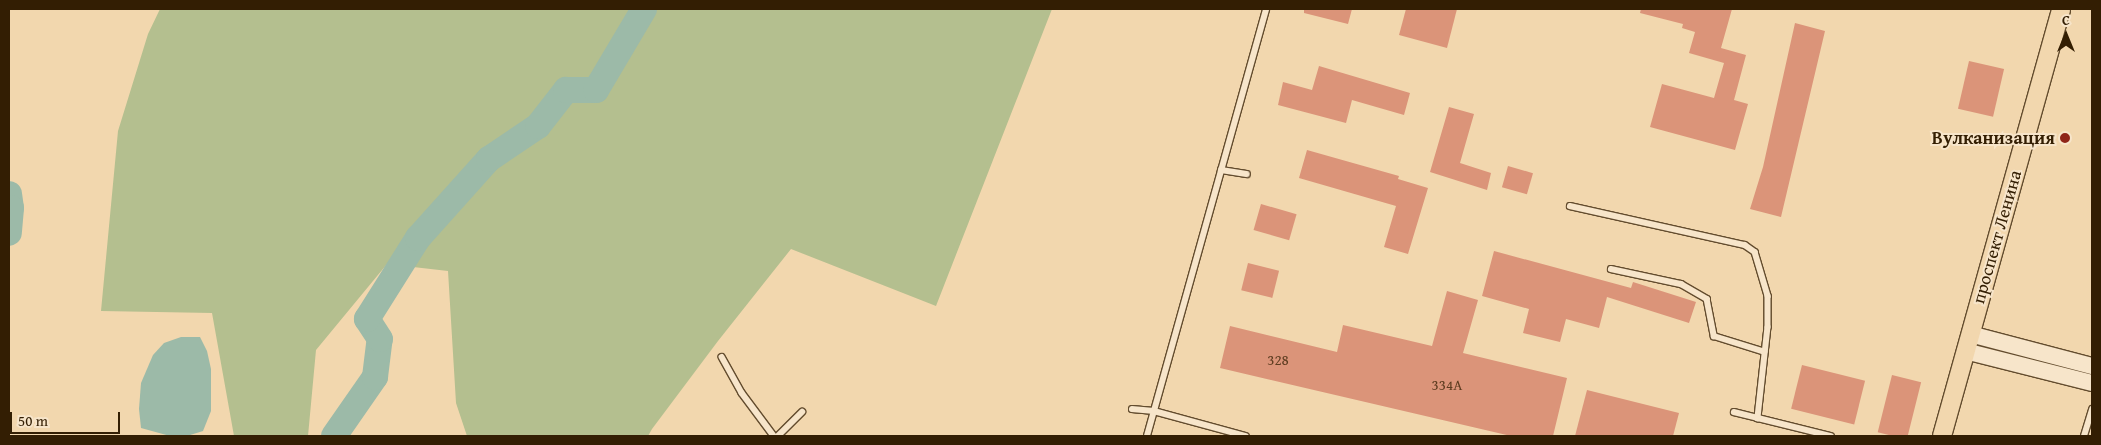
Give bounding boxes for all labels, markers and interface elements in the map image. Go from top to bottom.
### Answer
north arrow [2041,10,2091,60]
text: С [2062,10,2070,30]
place label: Вулканизация [1932,127,2055,149]
marker: Вулканизация [2059,132,2071,144]
street label: проспект Ленина [1968,168,2026,306]
house number: 328 [1267,351,1289,369]
house number: 334А [1432,376,1462,394]
scale bar [12,402,122,434]
text: 50 m [18,410,48,431]

